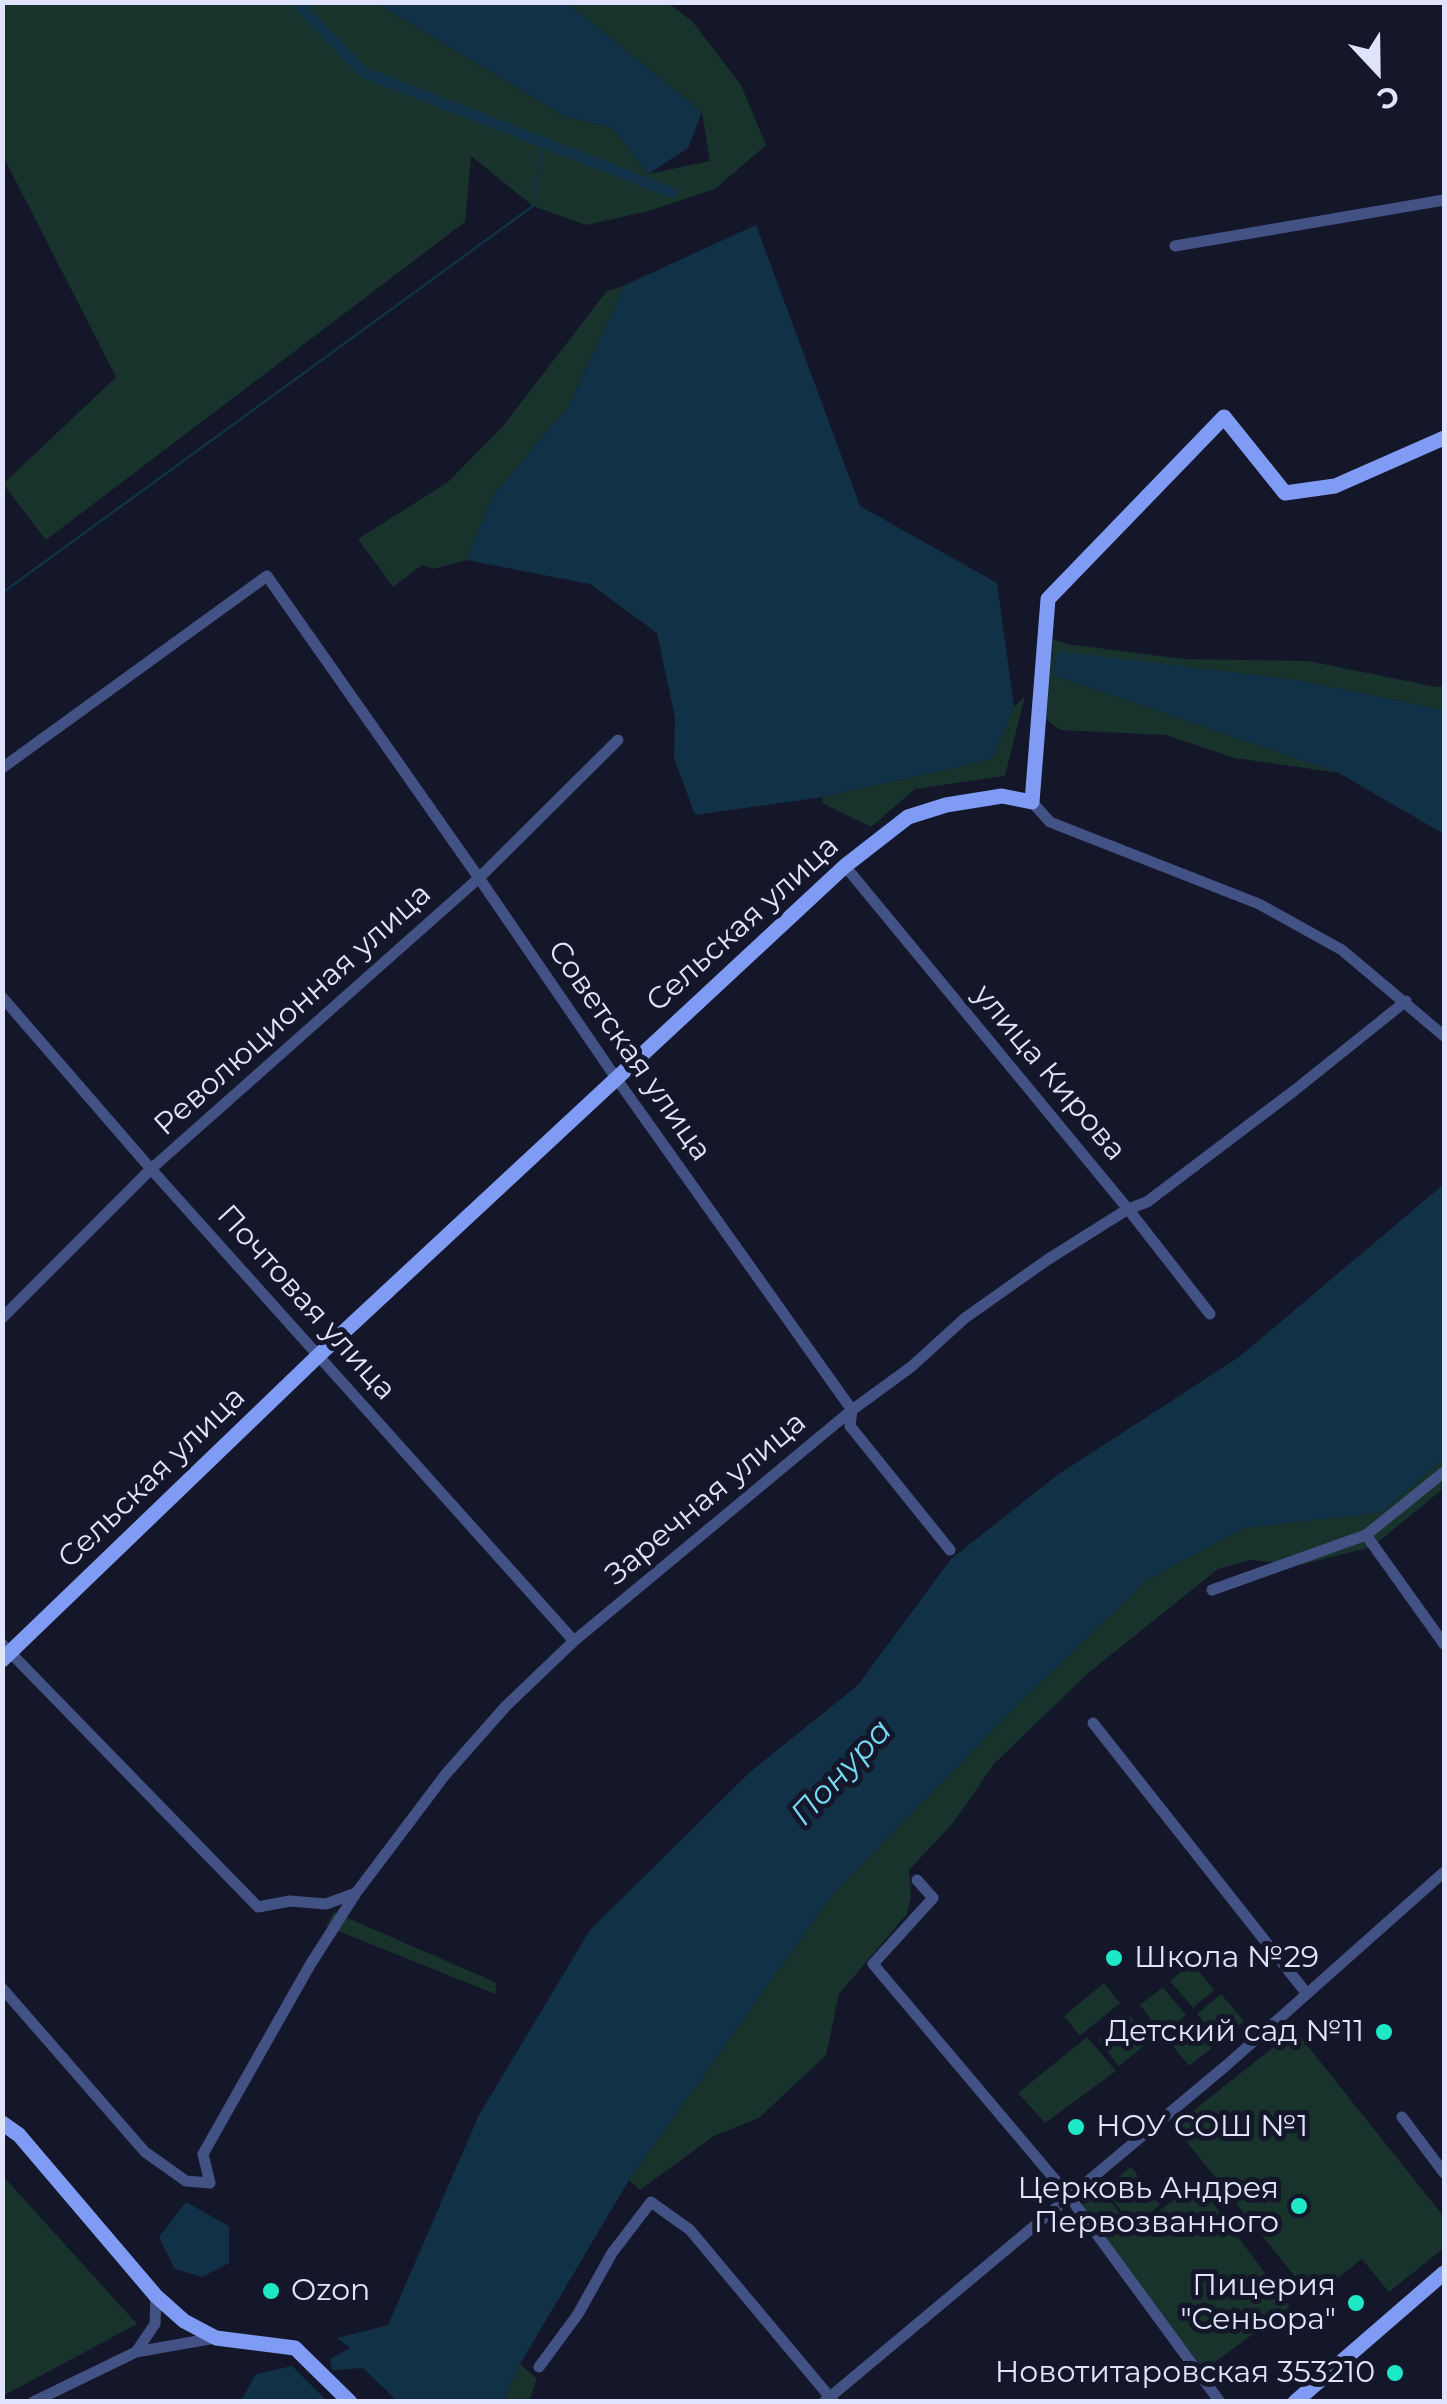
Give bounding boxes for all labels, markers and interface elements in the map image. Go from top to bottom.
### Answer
north arrow [1327,20,1427,120]
text: С [1372,78,1404,117]
street label: Сельская улица [640,828,846,1020]
street label: Революционная улица [147,876,439,1144]
street label: Советская улица [540,934,718,1168]
street label: улица Кирова [965,978,1133,1168]
street label: Почтовая улица [209,1198,403,1408]
street label: Сельская улица [51,1380,253,1576]
street label: Заречная улица [598,1405,814,1593]
water label: Понура [783,1712,901,1834]
place label: Школа №29 [1134,1940,1319,1976]
marker: Школа №29 [1103,1947,1125,1969]
place label: Детский сад №11 [1106,2014,1364,2050]
marker: Детский сад №11 [1373,2021,1395,2043]
place label: НОУ СОШ №1 [1096,2109,1308,2145]
marker: НОУ СОШ №1 [1065,2116,1087,2138]
place label: Церковь Андрея Первозванного [1018,2171,1279,2242]
marker: Церковь Андрея Первозванного [1288,2195,1310,2217]
place label: Пицерия "Сеньора" [1181,2268,1336,2338]
place label: Ozon [291,2273,370,2309]
marker: Ozon [260,2280,282,2302]
marker: Пицерия "Сеньора" [1345,2292,1367,2314]
place label: Новотитаровская 353210 [995,2355,1375,2391]
marker: Новотитаровская 353210 [1384,2362,1406,2384]

